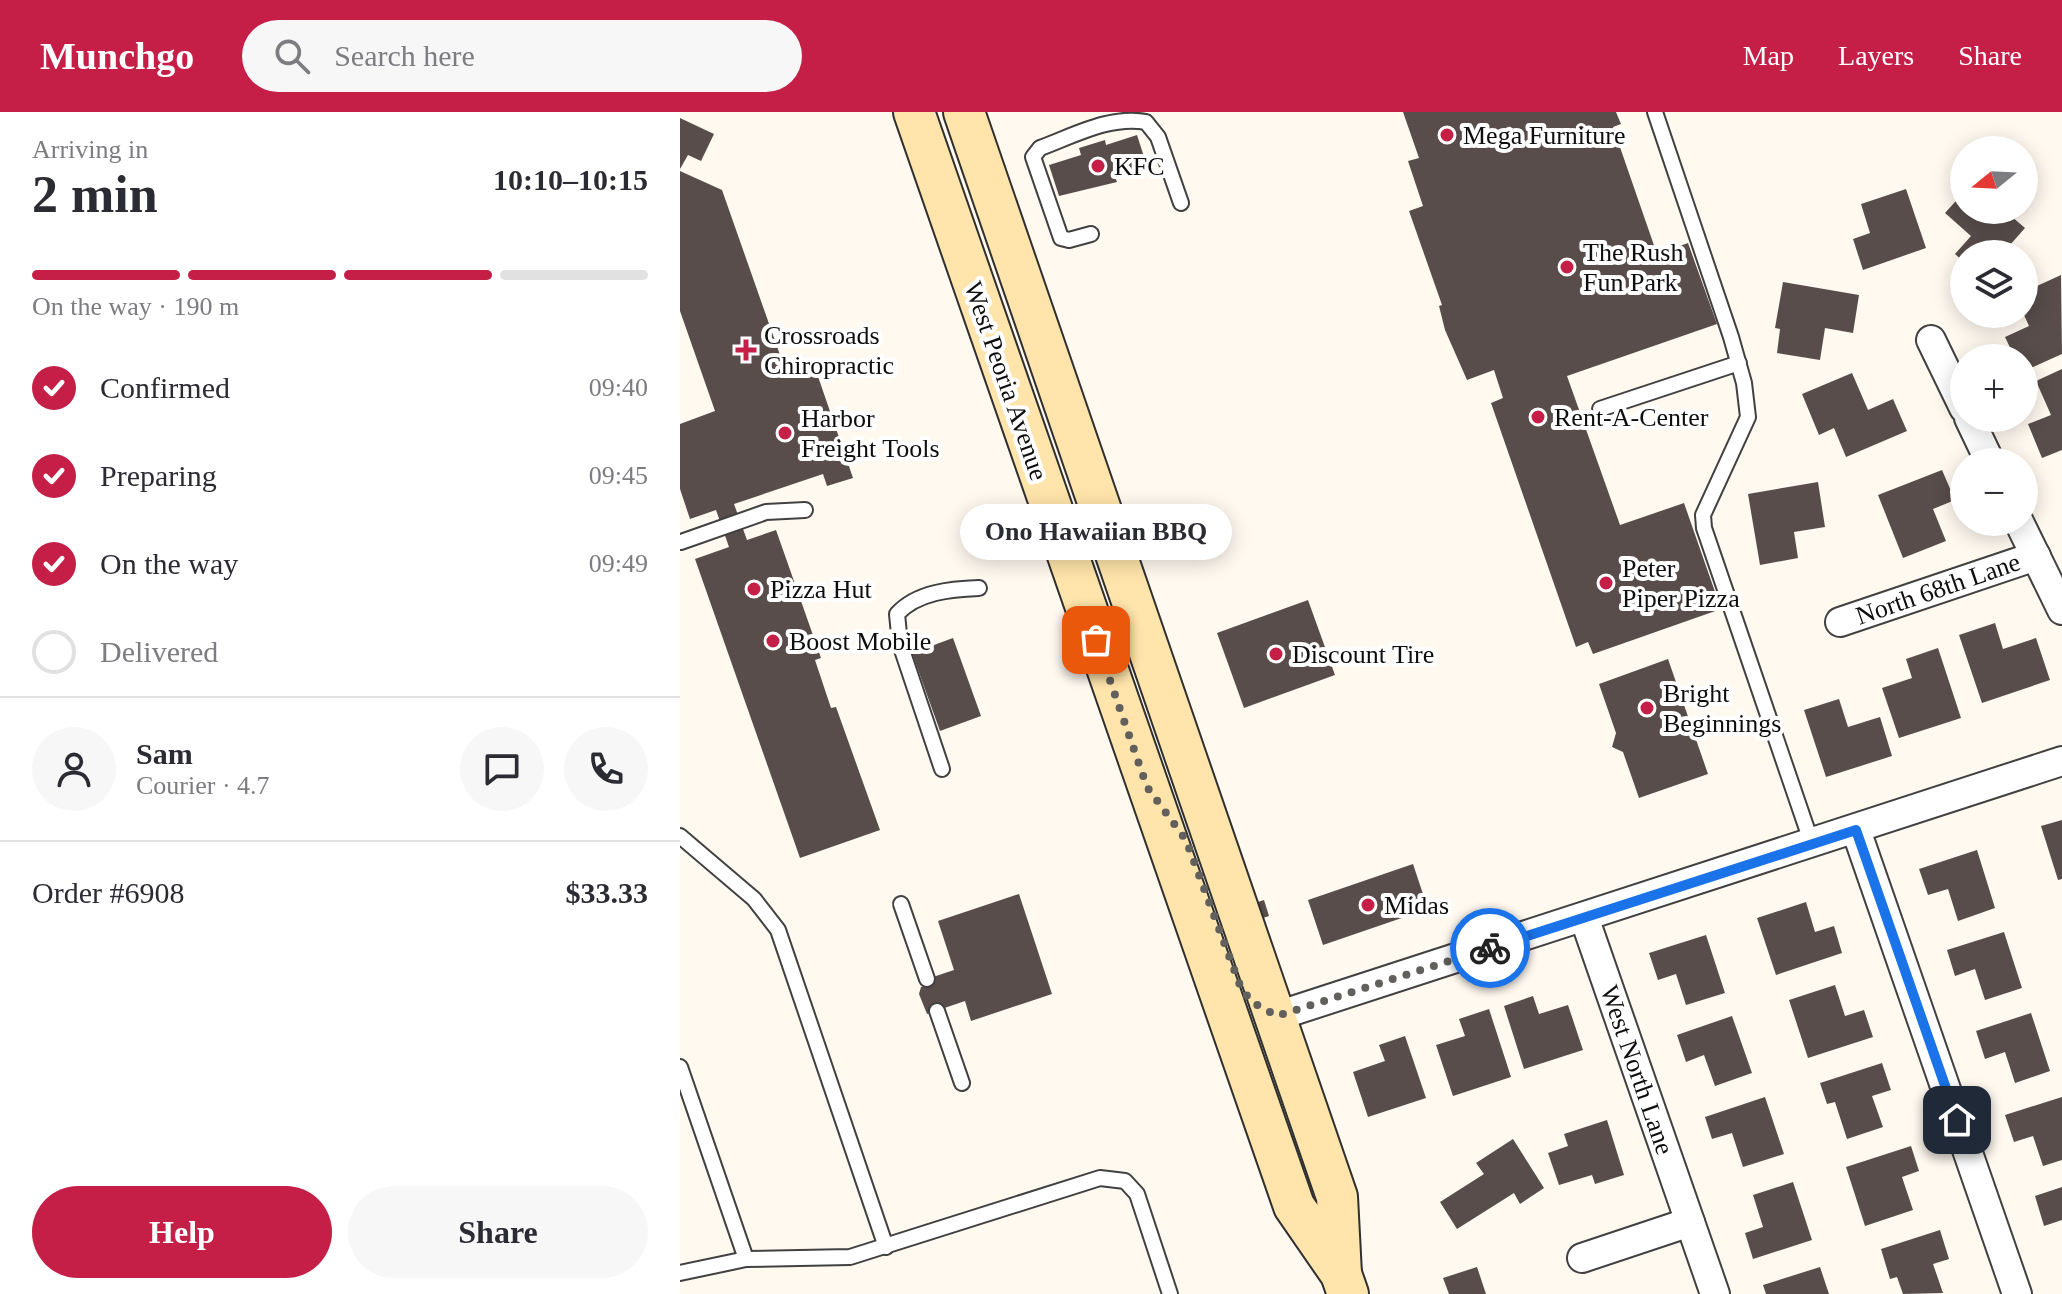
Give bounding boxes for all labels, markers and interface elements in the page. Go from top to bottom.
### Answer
search box [242,20,802,92]
icon: search [270,34,314,78]
text: Munchgo [40,35,194,77]
text: Search here [334,39,475,72]
text: Map [1743,40,1794,71]
text: Layers [1838,40,1914,71]
text: Share [1958,40,2022,71]
place label: Mega Furniture [1463,121,1625,150]
marker: Mega Furniture [1438,126,1456,144]
text: Arriving in [32,135,148,164]
north arrow [1950,136,2038,224]
map controls [1950,136,2038,536]
place label: KFC [1114,152,1165,181]
marker: KFC [1089,157,1107,175]
text: 10:10–10:15 [493,163,648,196]
text: 2 min [32,166,158,223]
place label: The Rush Fun Park [1583,238,1683,297]
button: layers [1950,240,2038,328]
marker: The Rush Fun Park [1558,258,1576,276]
street label: West Peoria Avenue [958,278,1054,484]
text: On the way · 190 m [32,292,239,321]
place label: Crossroads Chiropractic [764,321,894,380]
marker: Crossroads Chiropractic [735,339,757,361]
button: + [1950,344,2038,432]
icon: check [32,366,76,410]
text: Confirmed [100,371,230,404]
text: 09:40 [589,373,648,402]
place label: Rent-A-Center [1554,403,1709,432]
place label: Harbor Freight Tools [801,404,940,463]
marker: Rent-A-Center [1529,408,1547,426]
marker: Harbor Freight Tools [776,424,794,442]
button: − [1950,448,2038,536]
icon: check [32,454,76,498]
text: Preparing [100,459,217,492]
text: 09:45 [589,461,648,490]
callout: Ono Hawaiian BBQ [960,504,1232,560]
text: Ono Hawaiian BBQ [985,517,1207,546]
icon: check [32,542,76,586]
text: On the way [100,547,238,580]
street label: North 68th Lane [1852,547,2024,631]
text: 09:49 [589,549,648,578]
place label: Peter Piper Pizza [1622,554,1740,613]
marker: Peter Piper Pizza [1597,574,1615,592]
place label: Pizza Hut [770,575,873,604]
marker: Pizza Hut [745,580,763,598]
pin [1062,606,1130,674]
icon: bag [1074,618,1118,662]
place label: Boost Mobile [789,627,931,656]
marker: Boost Mobile [764,632,782,650]
text: Delivered [100,635,218,668]
place label: Discount Tire [1292,640,1434,669]
marker: Discount Tire [1267,645,1285,663]
place label: Bright Beginnings [1663,679,1781,738]
marker: Bright Beginnings [1638,699,1656,717]
button: person [32,727,116,811]
button: chat [460,727,544,811]
button: phone [564,727,648,811]
text: Sam [136,737,193,770]
text: Courier · 4.7 [136,771,270,800]
text: Order #6908 [32,876,184,909]
text: $33.33 [566,876,648,909]
place label: Midas [1384,891,1449,920]
marker: Midas [1359,896,1377,914]
courier [1450,908,1530,988]
icon: bike [1468,926,1512,970]
street label: West North Lane [1594,982,1680,1158]
pin [1923,1086,1991,1154]
icon: home [1935,1098,1979,1142]
button: Help [32,1186,332,1278]
button: Share [348,1186,648,1278]

